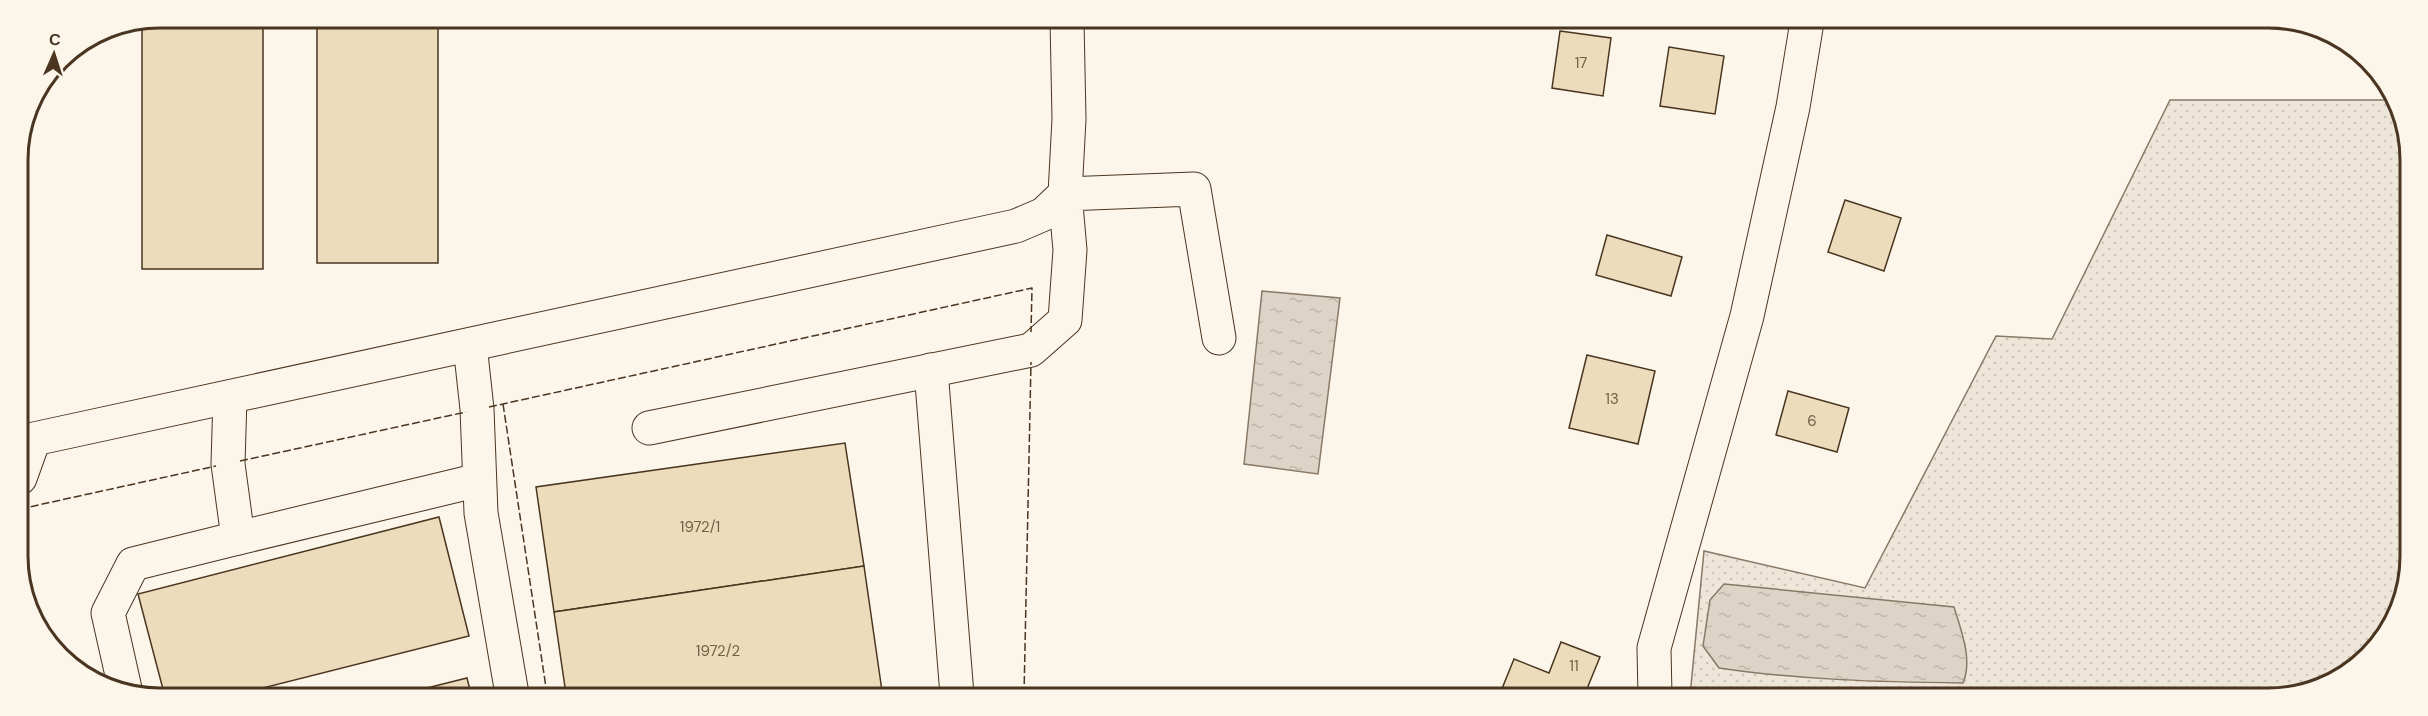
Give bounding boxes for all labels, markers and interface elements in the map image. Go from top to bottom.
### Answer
north arrow [24,24,84,84]
text: С [48,29,62,50]
house number: 17 [1575,53,1587,73]
house number: 13 [1605,389,1619,409]
house number: 6 [1807,411,1817,431]
house number: 1972/1 [680,517,720,537]
house number: 1972/2 [696,641,740,661]
house number: 11 [1569,656,1579,676]

